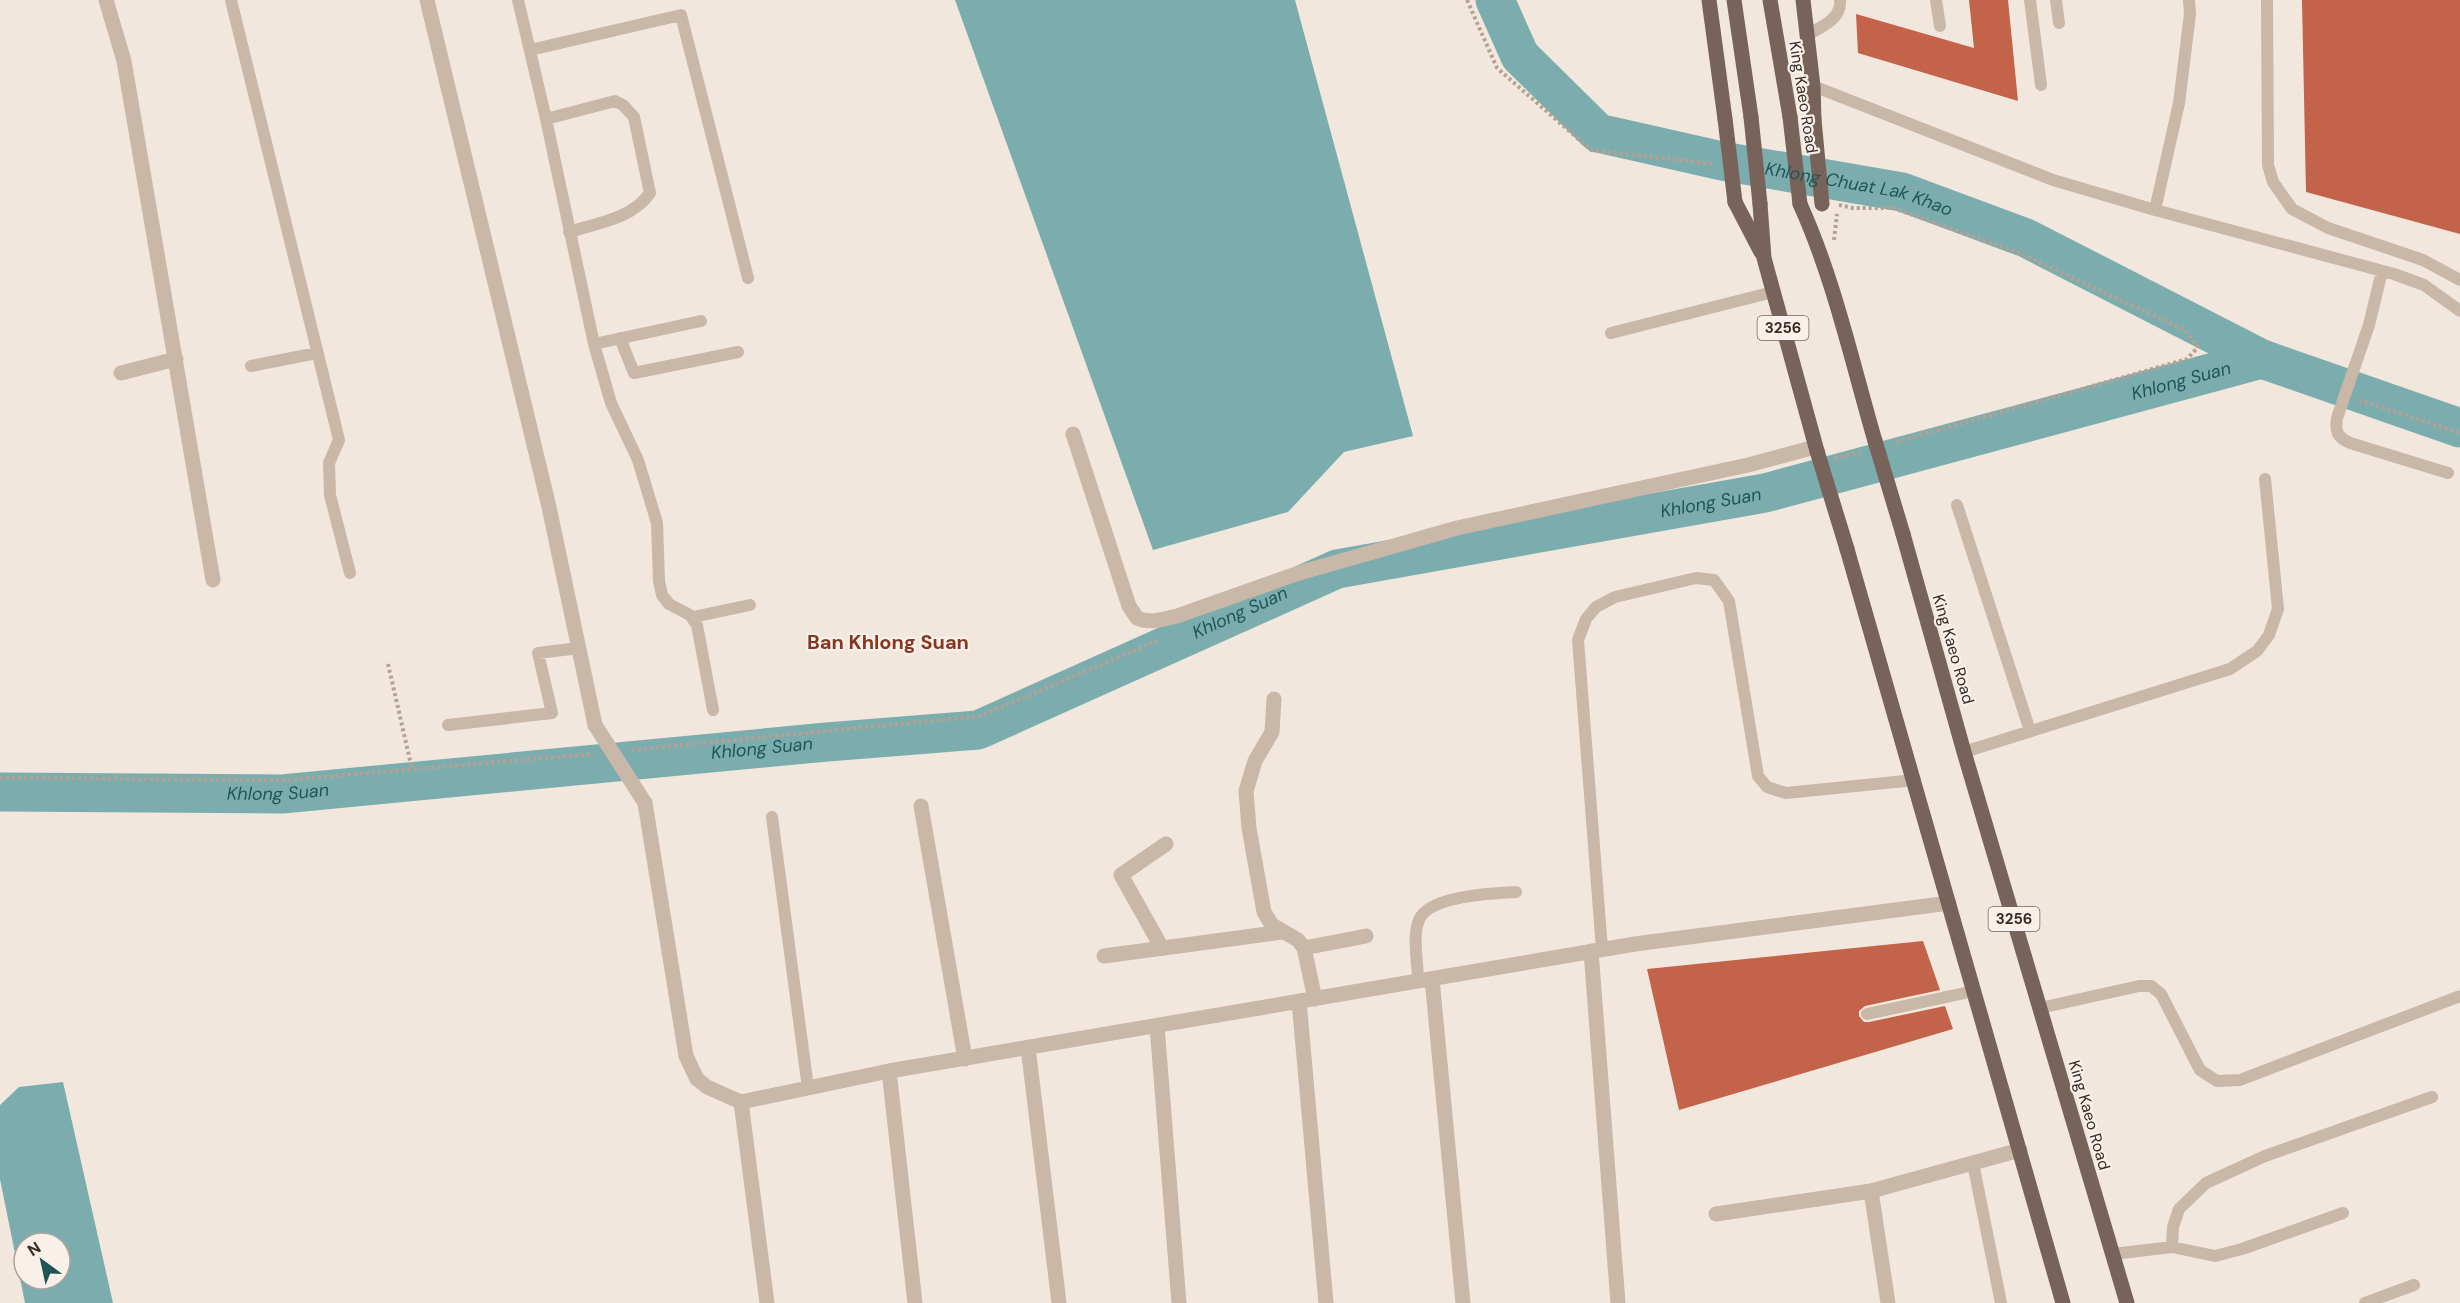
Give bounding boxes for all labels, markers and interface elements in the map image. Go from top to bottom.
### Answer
street label: King Kaeo Road [1784,39,1823,155]
water label: Khlong Chuat Lak Khao [1763,157,1956,222]
road number: 3256 [1758,316,1808,340]
water label: Khlong Suan [2129,356,2234,406]
water label: Khlong Suan [1658,482,1763,523]
water label: Khlong Suan [1188,581,1291,644]
street label: King Kaeo Road [1928,592,1979,707]
district label: Ban Khlong Suan [807,629,969,655]
water label: Khlong Suan [710,731,814,765]
water label: Khlong Suan [227,778,330,806]
road number: 3256 [1988,907,2040,931]
street label: King Kaeo Road [2064,1058,2115,1173]
north arrow [12,1231,72,1291]
text: N [23,1237,45,1261]

